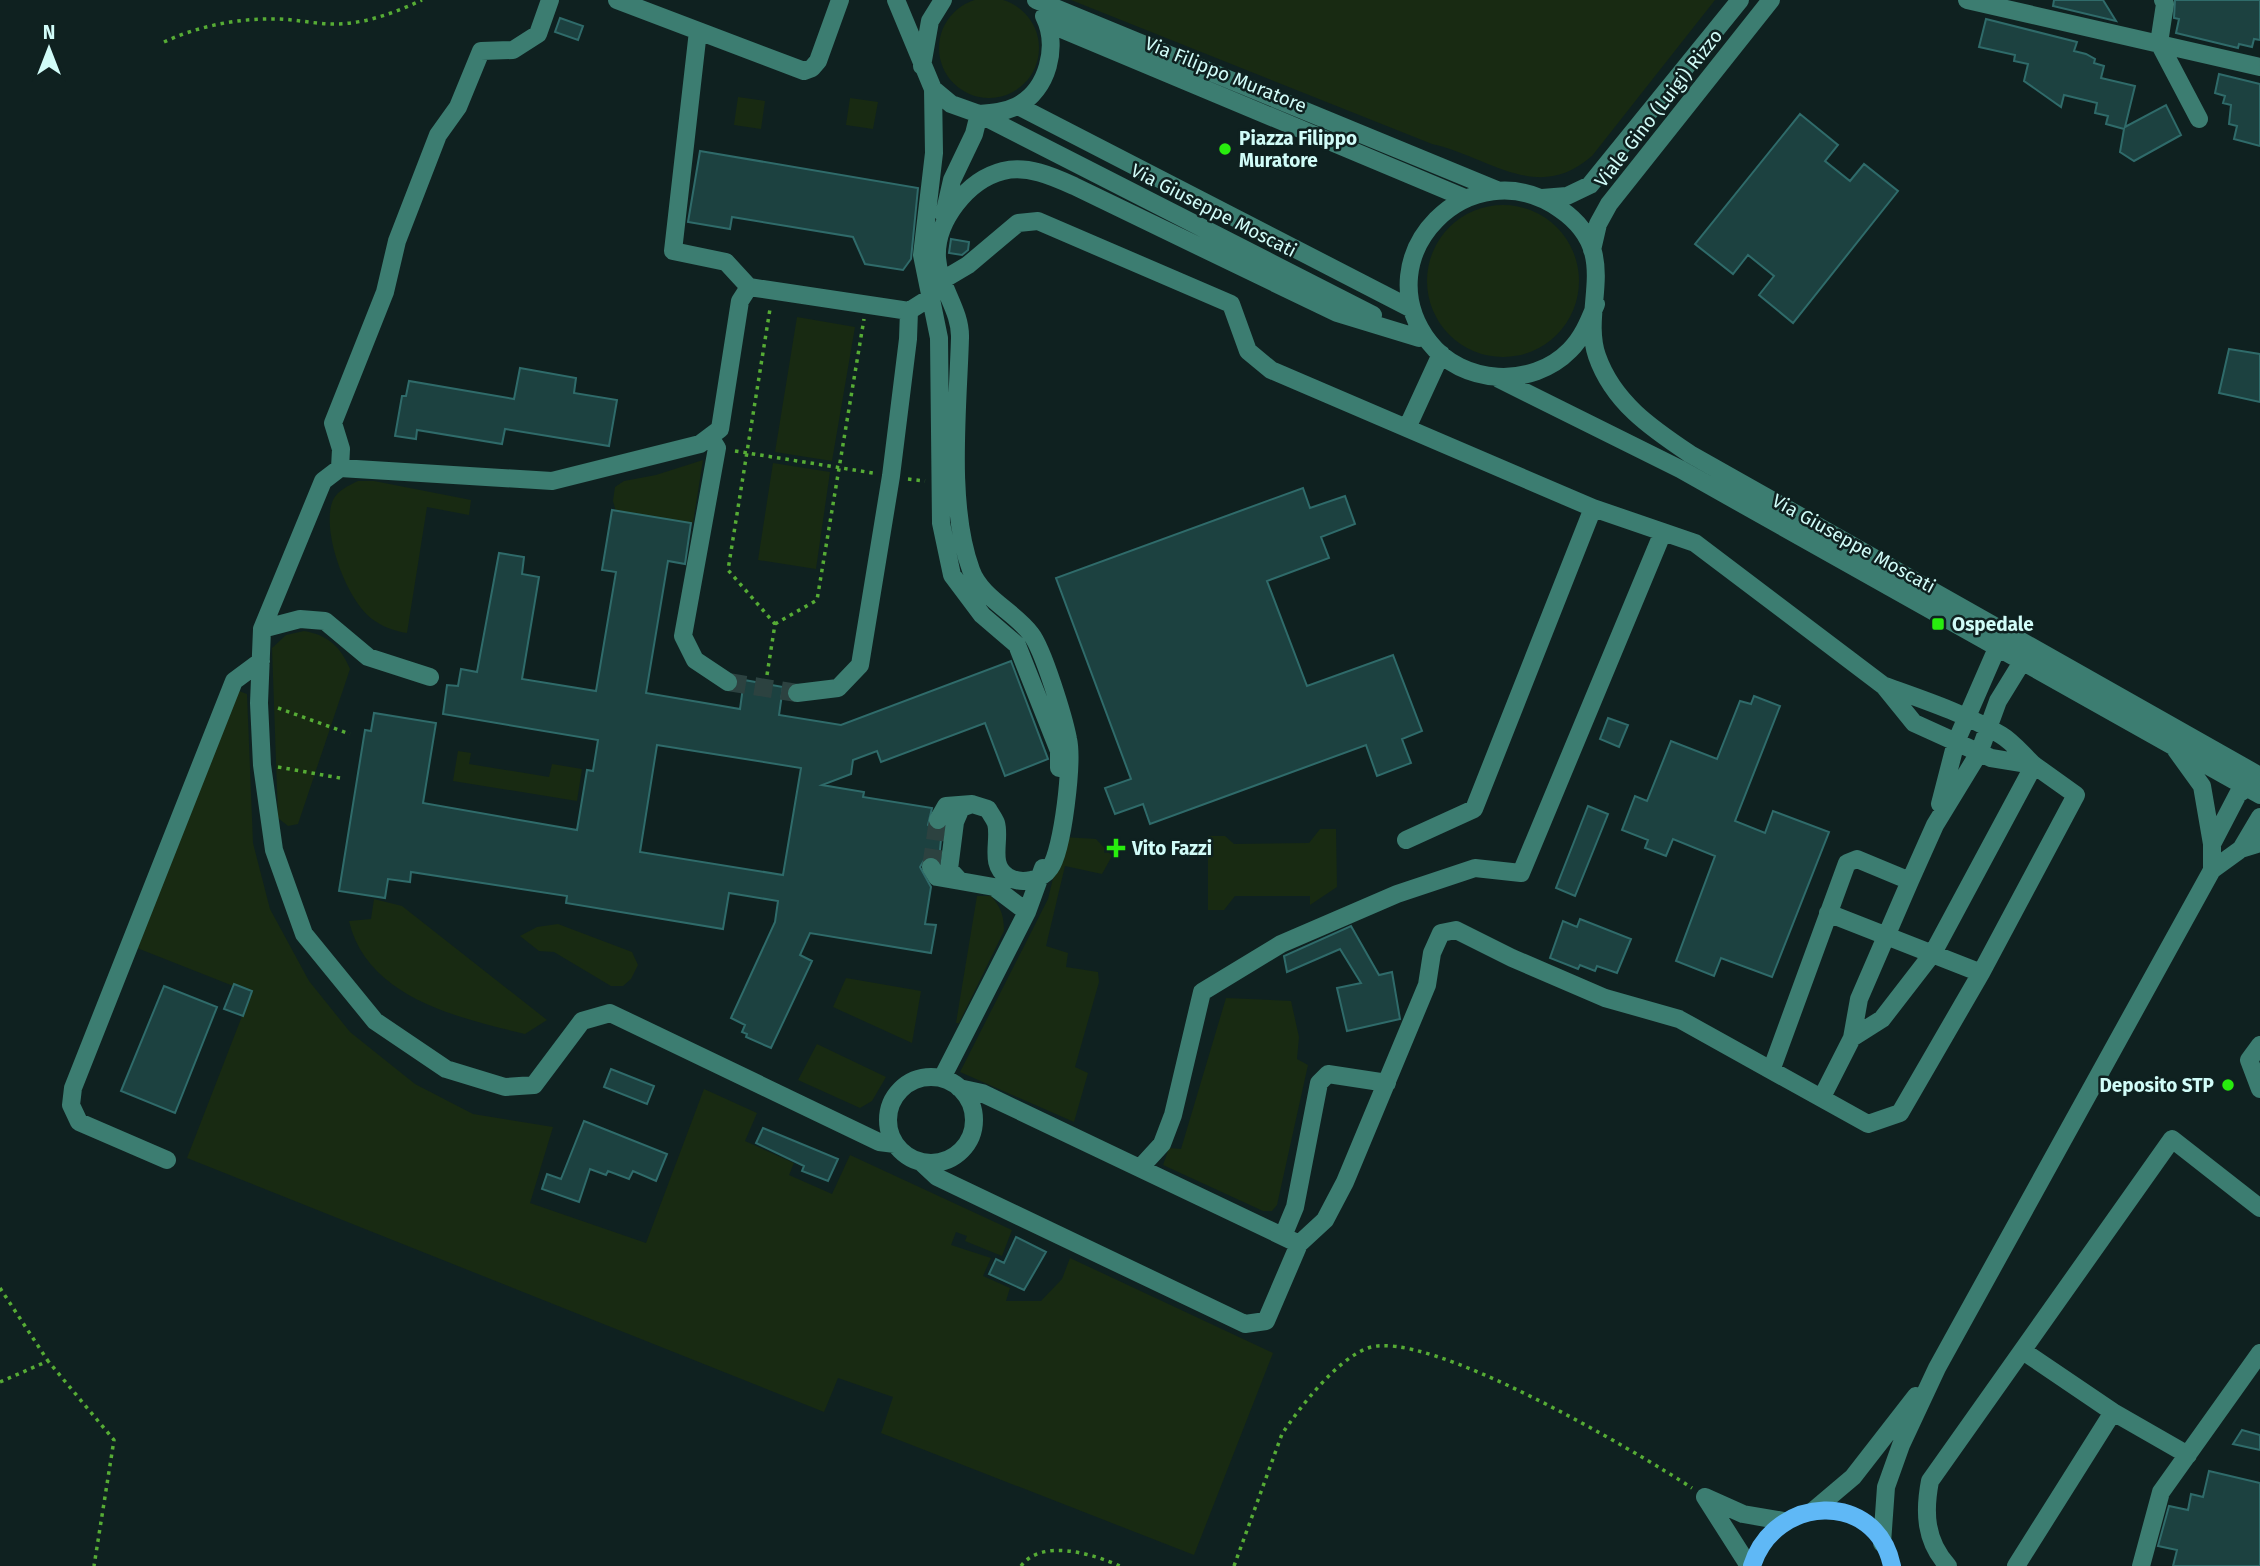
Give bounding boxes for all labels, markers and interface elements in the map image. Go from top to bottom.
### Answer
north arrow [14,14,84,84]
text: N [43,21,55,44]
street label: Viale Gino (Luigi) Rizzo [1590,25,1727,192]
street label: Via Filippo Muratore [1141,31,1310,117]
place label: Piazza Filippo Muratore [1239,127,1357,172]
marker: Piazza Filippo Muratore [1217,141,1233,157]
street label: Via Giuseppe Moscati [1127,159,1301,262]
street label: Via Giuseppe Moscati [1768,489,1939,598]
place label: Ospedale [1952,613,2034,636]
marker: Ospedale [1930,616,1946,632]
place label: Vito Fazzi [1131,837,1212,860]
marker: Vito Fazzi [1106,838,1126,858]
place label: Deposito STP [2099,1074,2214,1097]
marker: Deposito STP [2220,1077,2236,1093]

